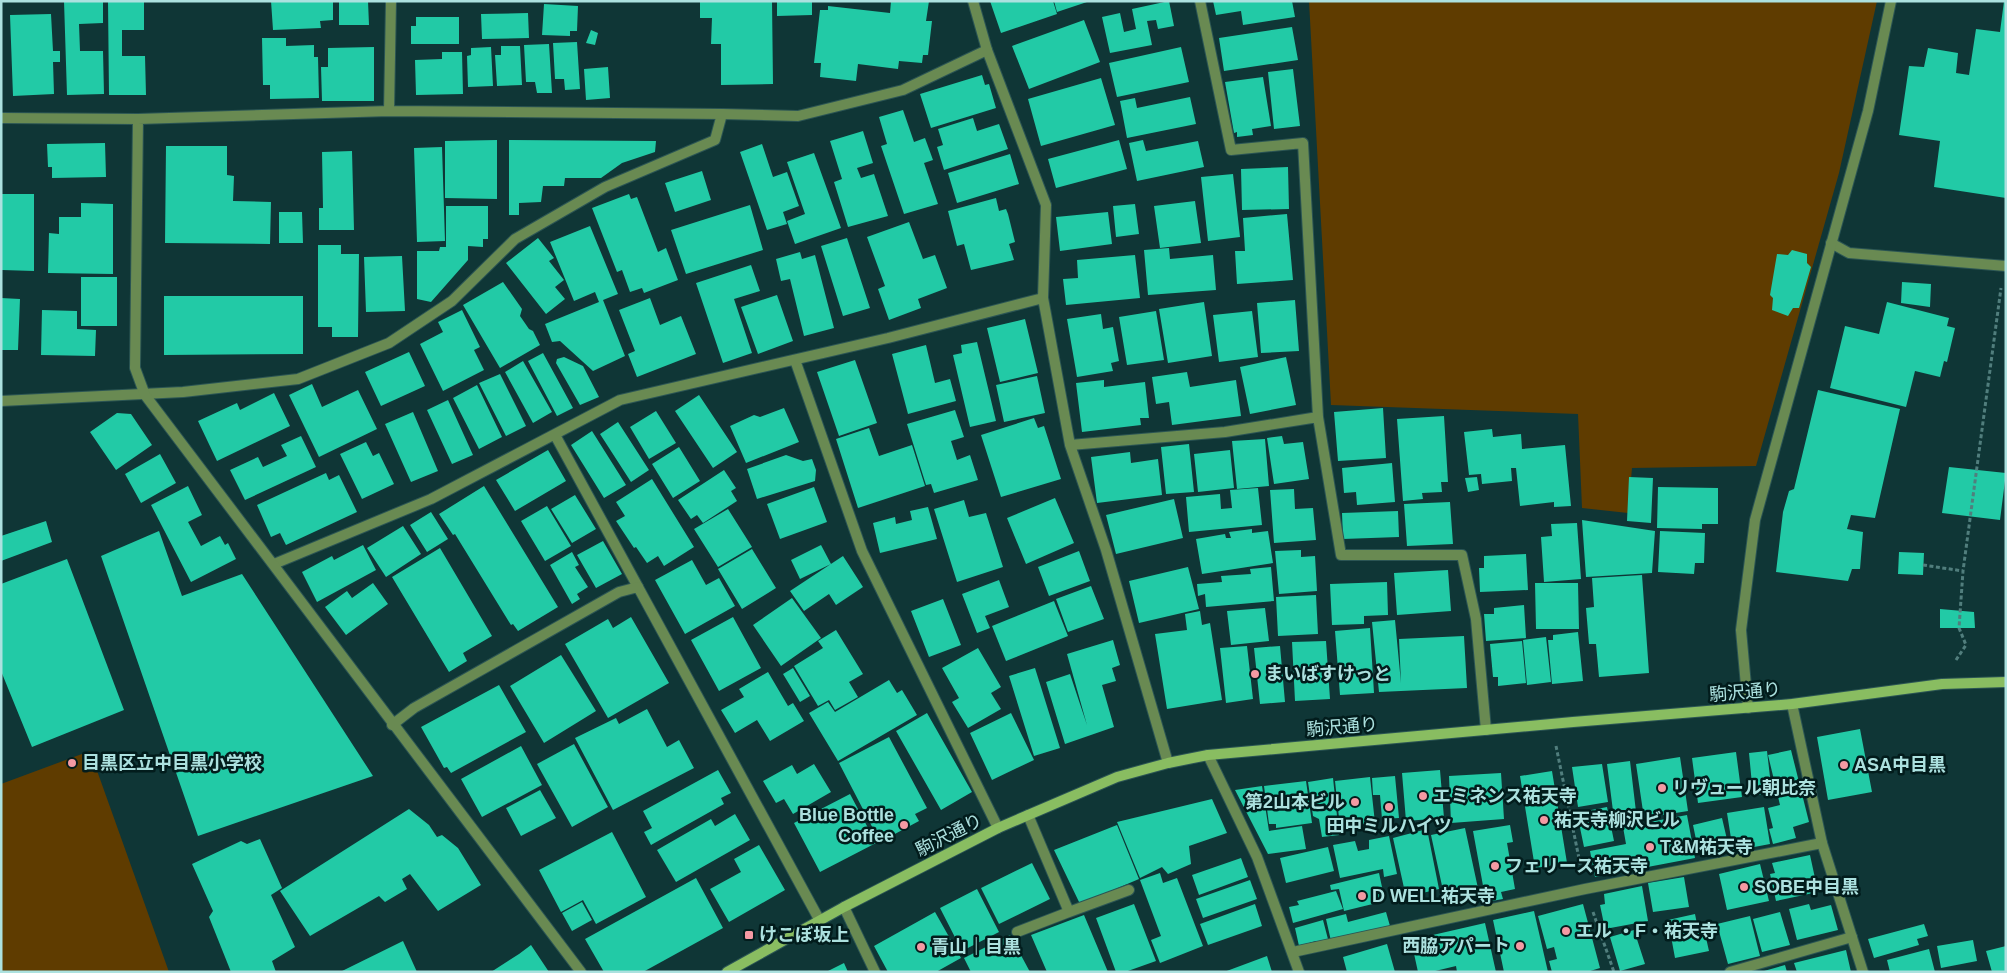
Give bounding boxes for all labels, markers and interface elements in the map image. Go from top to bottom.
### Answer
place label: まいばすけっと [1265,664,1391,684]
marker: まいばすけっと [1249,668,1261,680]
street label: 駒沢通り [1708,679,1782,705]
street label: 駒沢通り [1305,714,1379,740]
place label: 目黒区立中目黒小学校 [82,753,262,773]
place label: ASA中目黒 [1854,755,1946,775]
marker: 目黒区立中目黒小学校 [66,757,78,769]
marker: ASA中目黒 [1838,759,1850,771]
place label: リヴュール朝比奈 [1672,777,1816,798]
marker: リヴュール朝比奈 [1656,782,1668,794]
place label: エミネンス祐天寺 [1433,786,1577,806]
marker: エミネンス祐天寺 [1417,790,1429,802]
place label: 第2山本ビル [1245,792,1345,812]
marker: 第2山本ビル [1349,796,1361,808]
marker: 田中ミルハイツ [1383,801,1395,813]
place label: Blue Bottle Coffee [799,805,894,846]
street label: 駒沢通り [912,810,986,860]
place label: 祐天寺柳沢ビル [1554,810,1680,830]
marker: 祐天寺柳沢ビル [1538,814,1550,826]
place label: 田中ミルハイツ [1326,816,1452,836]
marker: Blue Bottle Coffee [898,819,910,831]
place label: T&M祐天寺 [1660,837,1753,857]
marker: T&M祐天寺 [1644,841,1656,853]
place label: フェリース祐天寺 [1505,856,1648,876]
marker: フェリース祐天寺 [1489,860,1501,872]
place label: SOBE中目黒 [1754,877,1859,897]
marker: SOBE中目黒 [1738,881,1750,893]
place label: D WELL祐天寺 [1372,886,1495,906]
marker: D WELL祐天寺 [1356,890,1368,902]
place label: エル ・F・祐天寺 [1576,921,1718,941]
place label: けこぼ坂上 [759,925,849,945]
marker: エル ・F・祐天寺 [1560,925,1572,937]
marker: けこぼ坂上 [743,929,755,941]
place label: 西脇アパート [1402,936,1510,956]
place label: 青山｜目黒 [931,937,1021,957]
marker: 西脇アパート [1514,940,1526,952]
marker: 青山｜目黒 [915,941,927,953]

